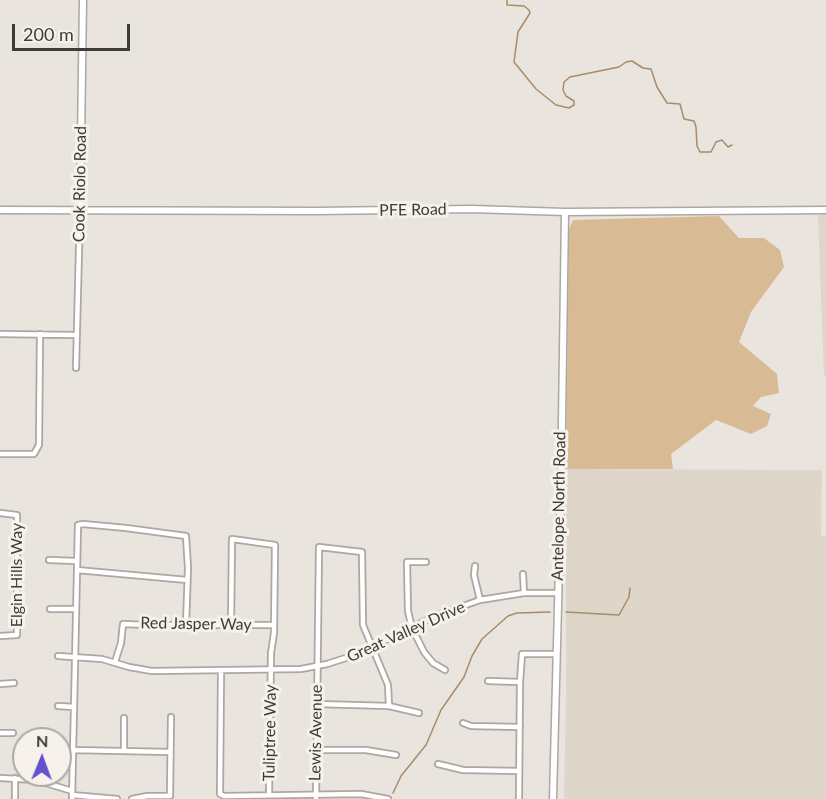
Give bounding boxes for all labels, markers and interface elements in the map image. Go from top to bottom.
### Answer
scale bar [15,12,134,50]
text: 200 m [23,23,74,45]
street label: Cook Riolo Road [69,126,91,242]
street label: PFE Road [379,200,447,220]
street label: Antelope North Road [548,431,570,581]
street label: Elgin Hills Way [7,523,27,627]
street label: Great Valley Drive [344,597,468,667]
street label: Red Jasper Way [140,613,252,635]
street label: Tuliptree Way [260,684,280,782]
street label: Lewis Avenue [306,685,326,781]
north arrow [12,727,72,787]
text: N [36,731,49,750]

